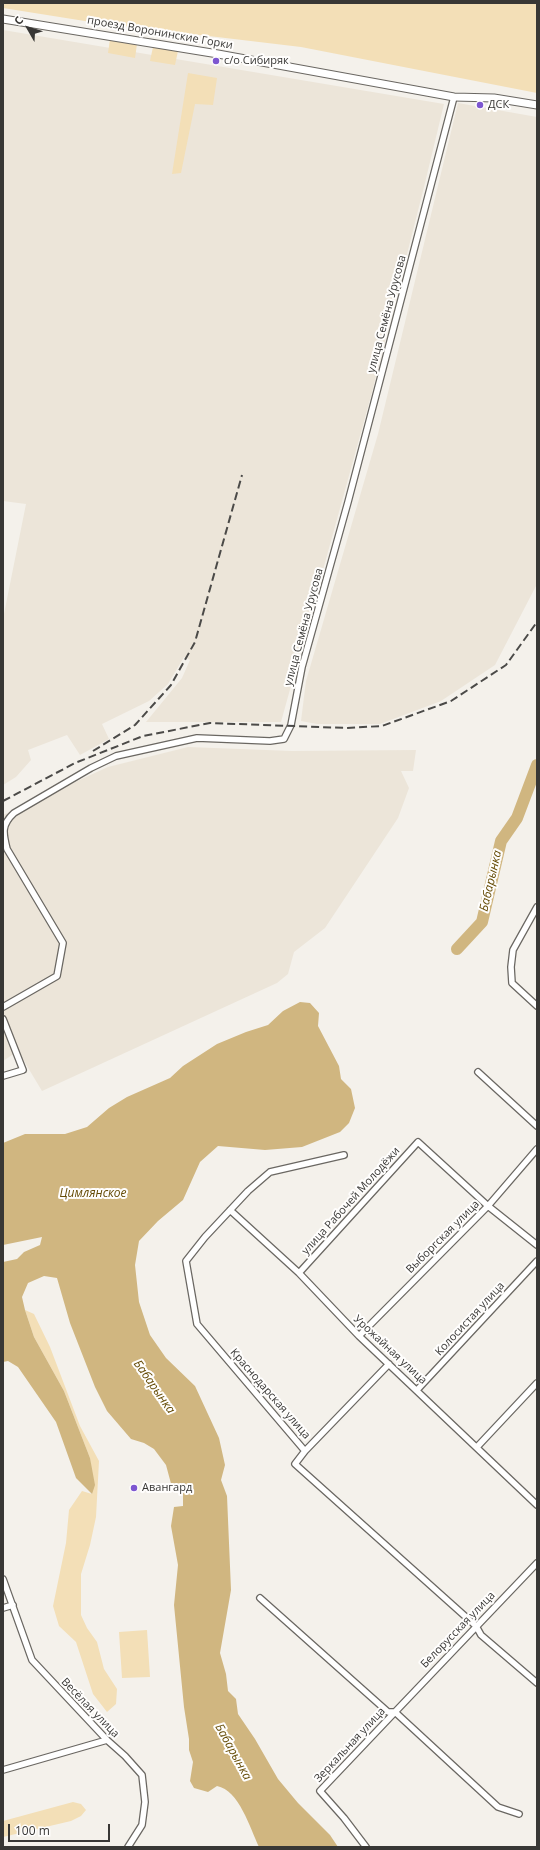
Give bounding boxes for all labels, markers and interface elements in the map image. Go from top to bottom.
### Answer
north arrow [8,8,48,48]
text: С [10,13,26,28]
street label: проезд Воронинские Горки [86,14,234,52]
place label: с/о Сибиряк [224,54,289,68]
marker: с/о Сибиряк [211,56,221,66]
place label: ДСК [488,98,509,112]
marker: ДСК [475,100,485,110]
street label: улица Семёна Урусова [365,254,409,374]
street label: улица Семёна Урусова [282,567,326,687]
water label: Бабарынка [477,849,505,913]
street label: улица Рабочей Молодёжи [299,1144,403,1258]
water label: Цимлянское [59,1187,127,1201]
street label: Выборгская улица [404,1198,482,1276]
street label: Колосистая улица [433,1279,507,1359]
street label: Урожайная улица [351,1313,429,1387]
street label: Краснодарская улица [227,1346,313,1442]
water label: Бабарынка [130,1357,178,1417]
place label: Авангард [142,1481,192,1495]
marker: Авангард [129,1483,139,1493]
street label: Белорусская улица [418,1589,498,1671]
street label: Весёлая улица [58,1675,122,1741]
street label: Зеркальная улица [312,1705,388,1785]
water label: Бабарынка [212,1721,254,1783]
scale bar [10,1816,112,1842]
text: 100 m [15,1822,50,1839]

